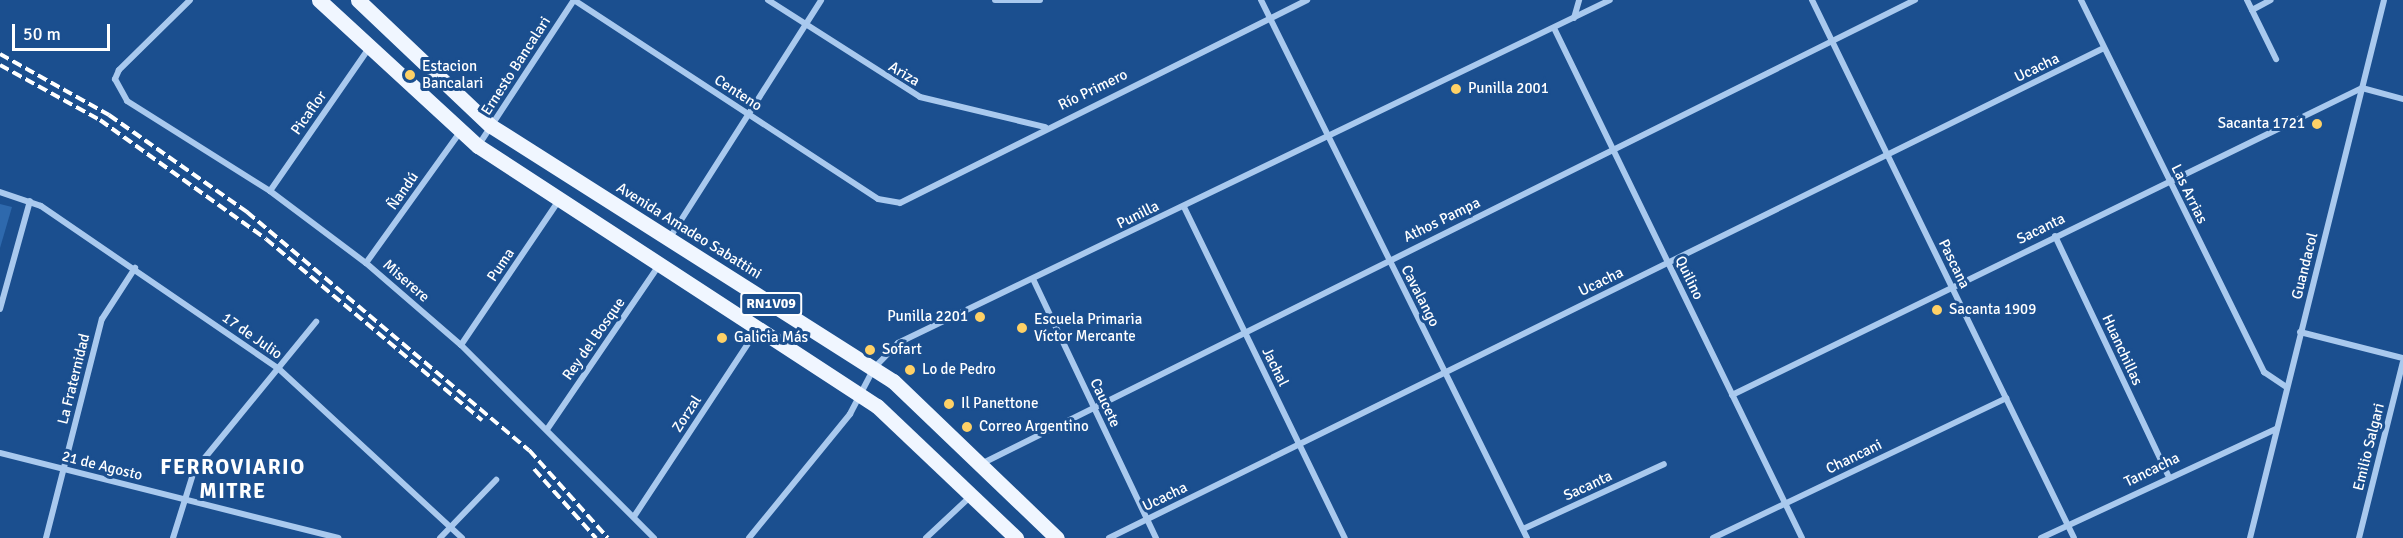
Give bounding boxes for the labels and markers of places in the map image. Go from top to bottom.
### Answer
place label: Estacion Bancalari [422,57,483,92]
marker: Estacion Bancalari [403,68,417,82]
place label: Punilla 2001 [1468,80,1549,98]
marker: Punilla 2001 [1449,82,1463,96]
place label: Sacanta 1721 [2218,115,2305,133]
marker: Sacanta 1721 [2310,117,2324,131]
place label: Sacanta 1909 [1949,301,2036,319]
marker: Sacanta 1909 [1930,303,1944,317]
place label: Punilla 2201 [887,308,968,326]
marker: Punilla 2201 [973,310,987,324]
place label: Escuela Primaria Víctor Mercante [1034,310,1142,345]
marker: Escuela Primaria Víctor Mercante [1015,321,1029,335]
place label: Galicia Más [734,329,808,347]
marker: Galicia Más [715,331,729,345]
place label: Sofart [882,341,922,359]
marker: Sofart [863,343,877,357]
place label: Lo de Pedro [922,361,996,379]
marker: Lo de Pedro [903,363,917,377]
place label: Il Panettone [961,395,1038,413]
marker: Il Panettone [942,397,956,411]
place label: Correo Argentino [979,418,1089,436]
marker: Correo Argentino [960,420,974,434]

